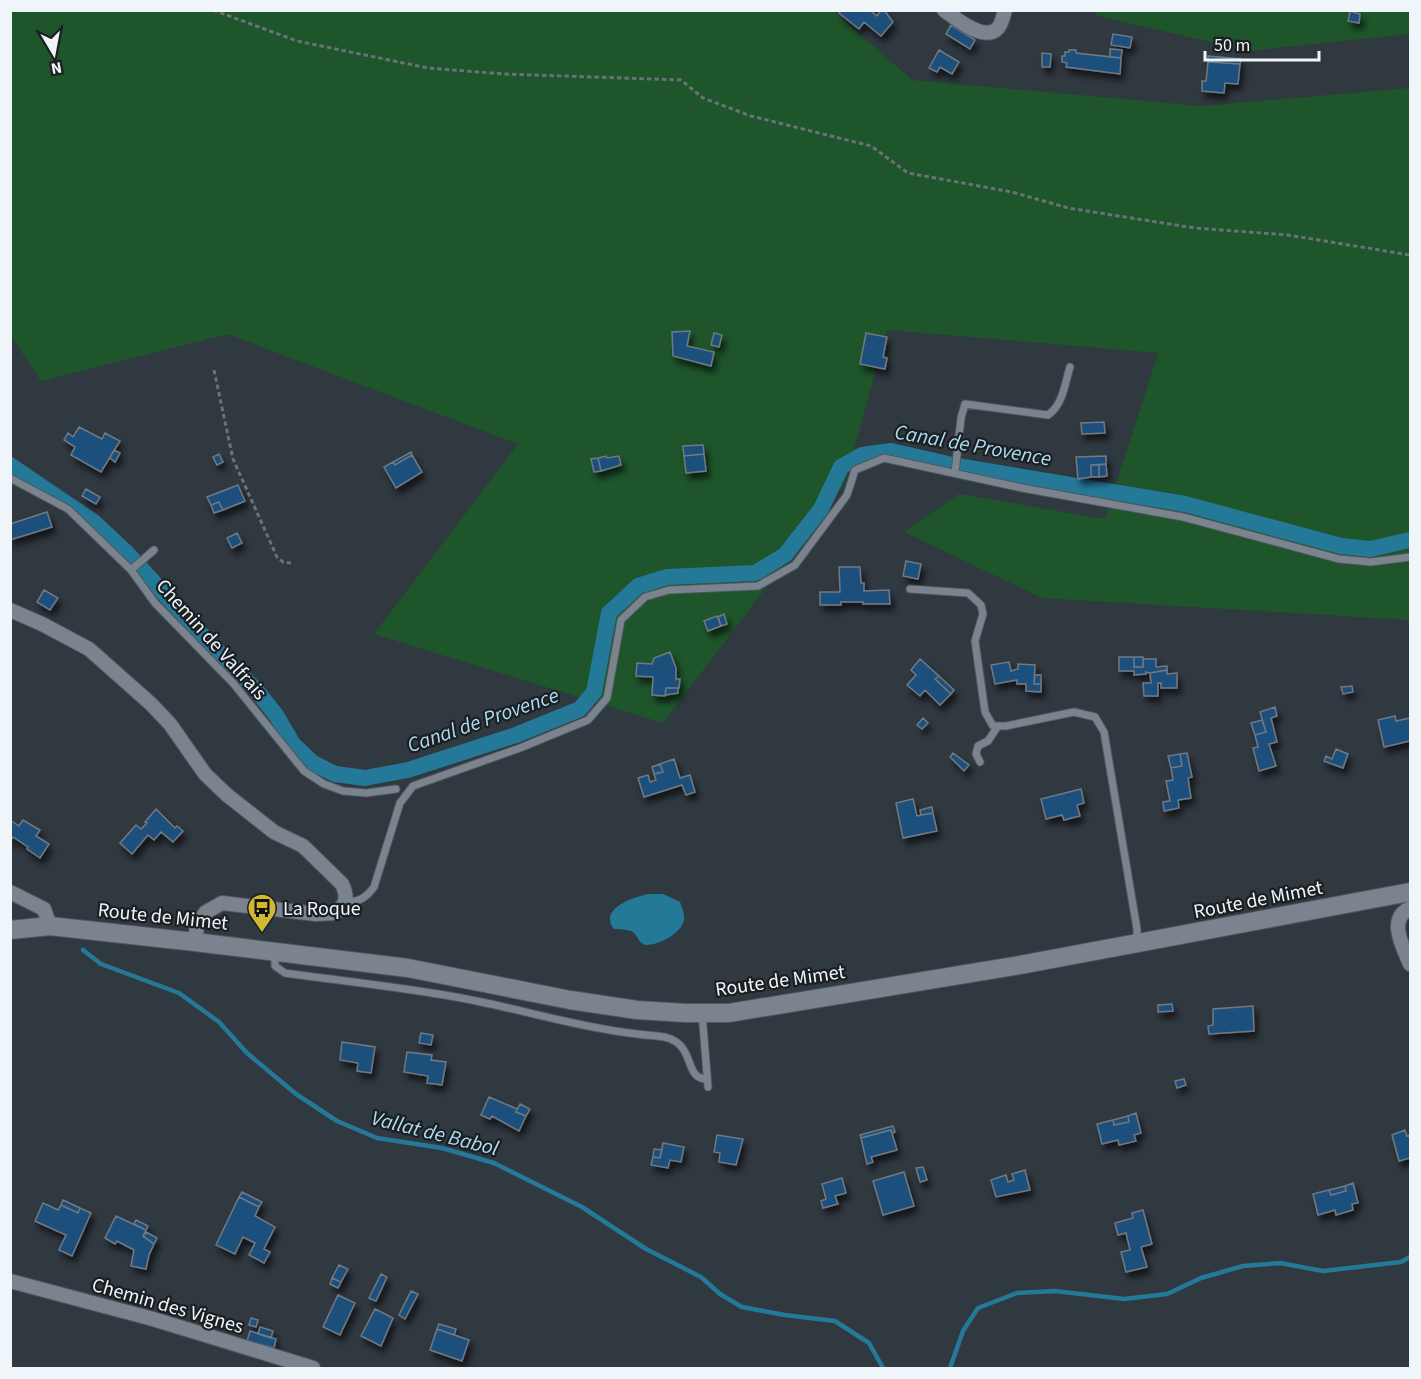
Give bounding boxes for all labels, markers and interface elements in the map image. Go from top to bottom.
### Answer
north arrow [24,24,84,84]
scale bar [1205,24,1319,62]
text: 50 m [1214,33,1250,58]
text: N [49,56,64,80]
water label: Canal de Provence [892,416,1054,474]
street label: Chemin de Valfrais [149,573,273,706]
water label: Canal de Provence [403,680,563,760]
street label: Route de Mimet [1191,874,1325,926]
bus stop icon: La Roque [246,892,278,934]
place label: La Roque [283,895,361,923]
street label: Route de Mimet [96,896,230,938]
street label: Route de Mimet [713,958,847,1004]
water label: Vallat de Babol [368,1103,502,1163]
street label: Chemin des Vignes [89,1271,247,1341]

